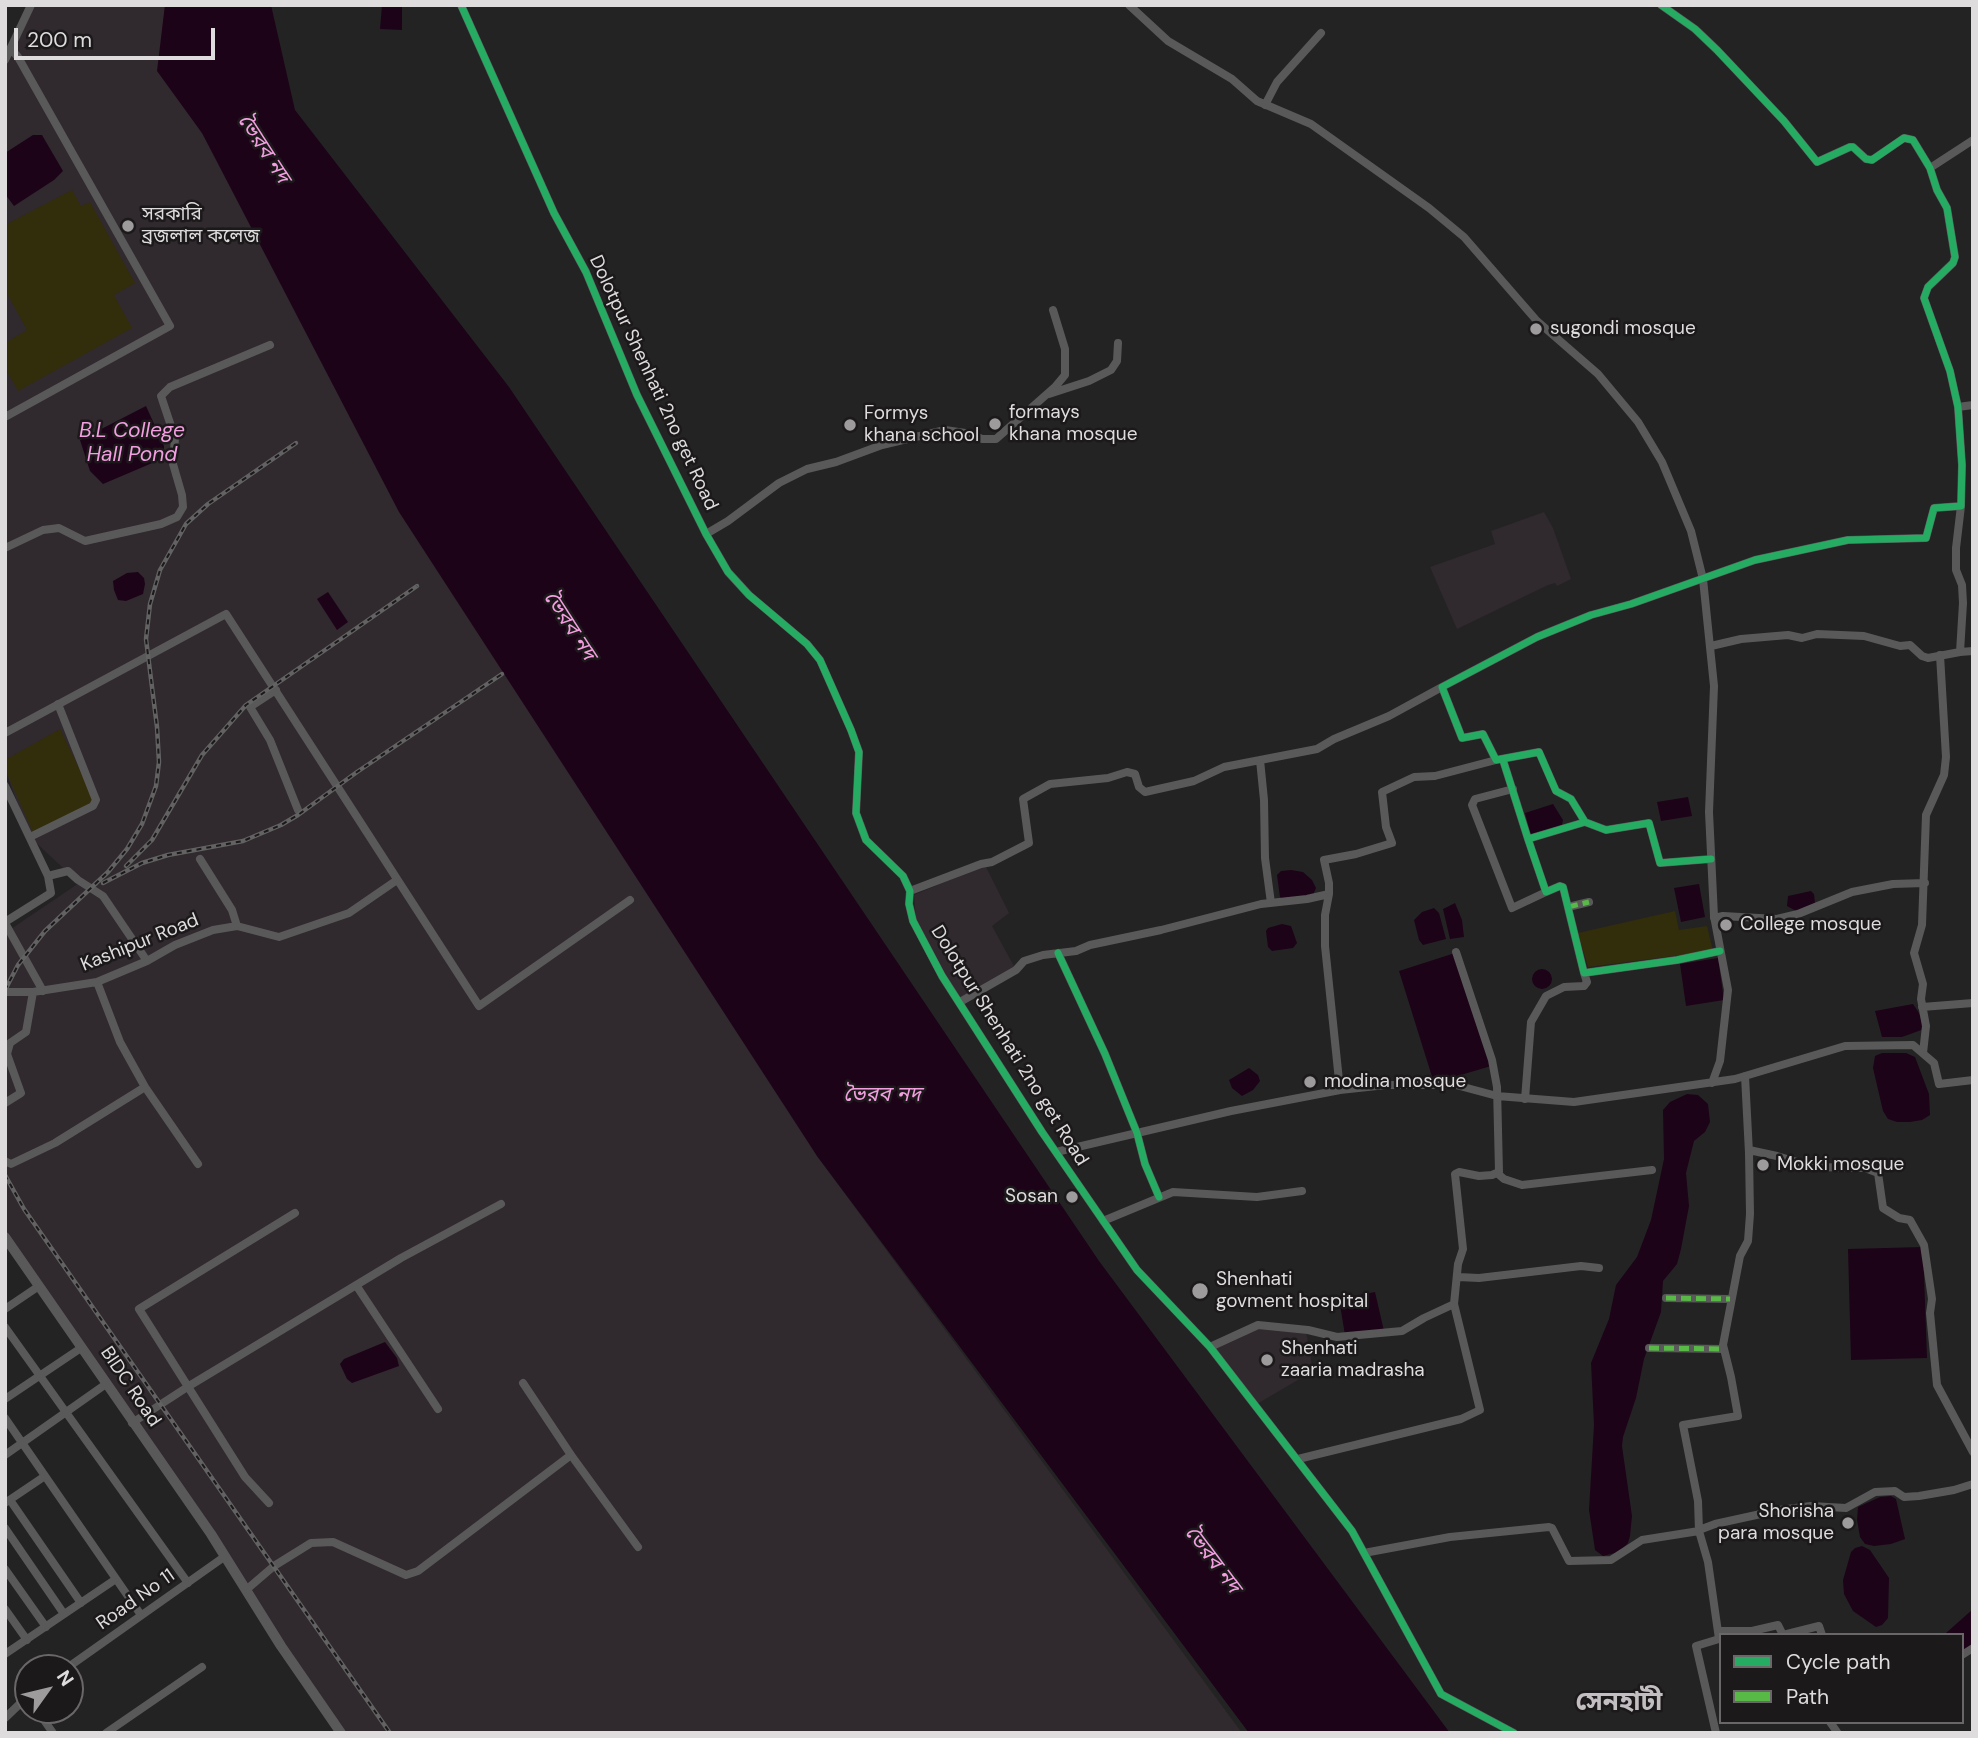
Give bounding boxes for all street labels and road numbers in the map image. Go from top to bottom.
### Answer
street label: Dolotpur Shenhati 2no get Road [584,252,722,514]
street label: Kashipur Road [78,909,202,977]
street label: Dolotpur Shenhati 2no get Road [925,922,1093,1170]
street label: BIDC Road [95,1343,165,1431]
street label: Road No 11 [92,1565,180,1635]

